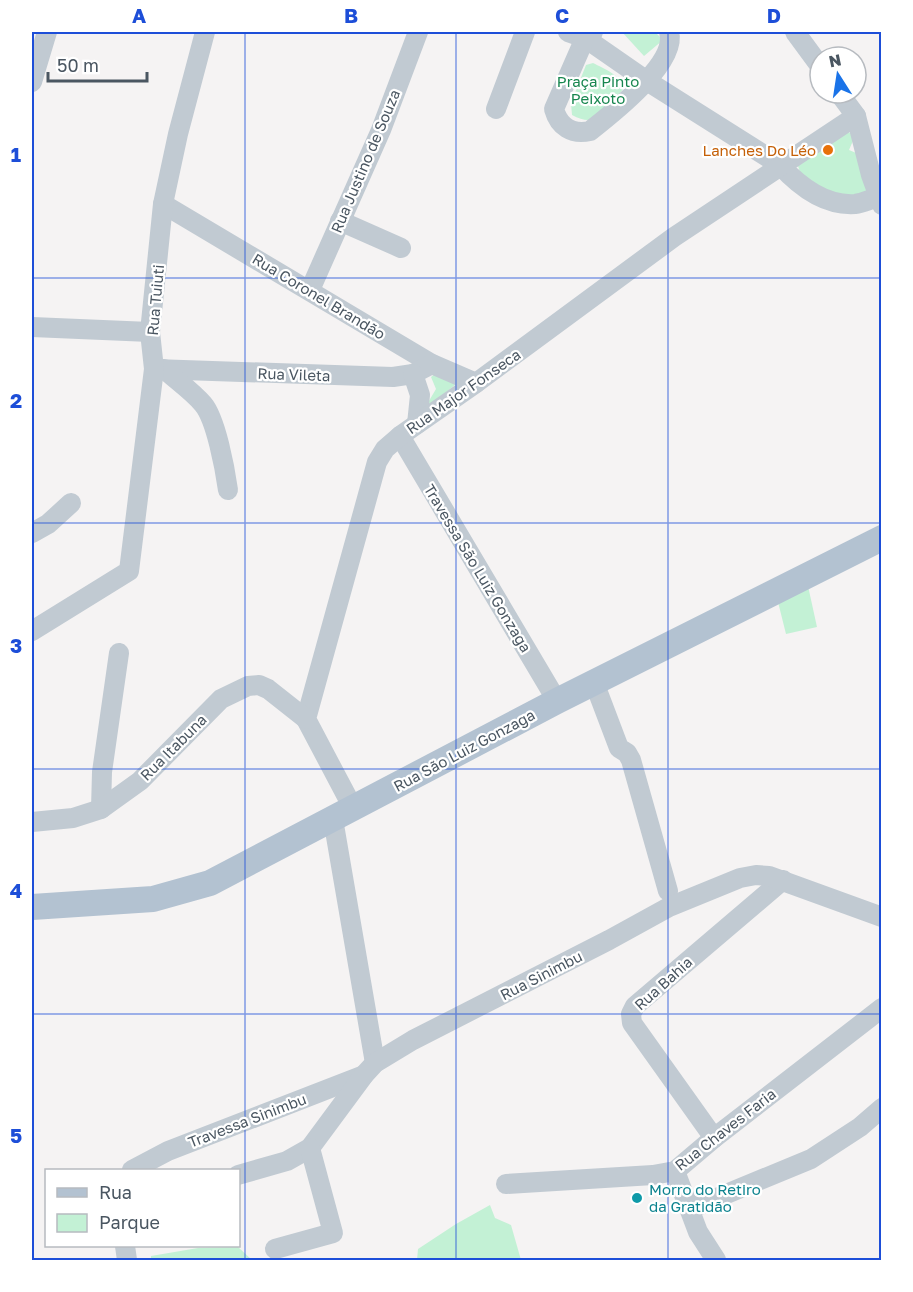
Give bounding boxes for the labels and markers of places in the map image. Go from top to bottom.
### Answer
place label: Lanches Do Léo [702,141,816,159]
marker: Lanches Do Léo [821,143,835,157]
place label: Morro do Retiro da Gratidão [649,1180,761,1215]
marker: Morro do Retiro da Gratidão [630,1191,644,1205]

